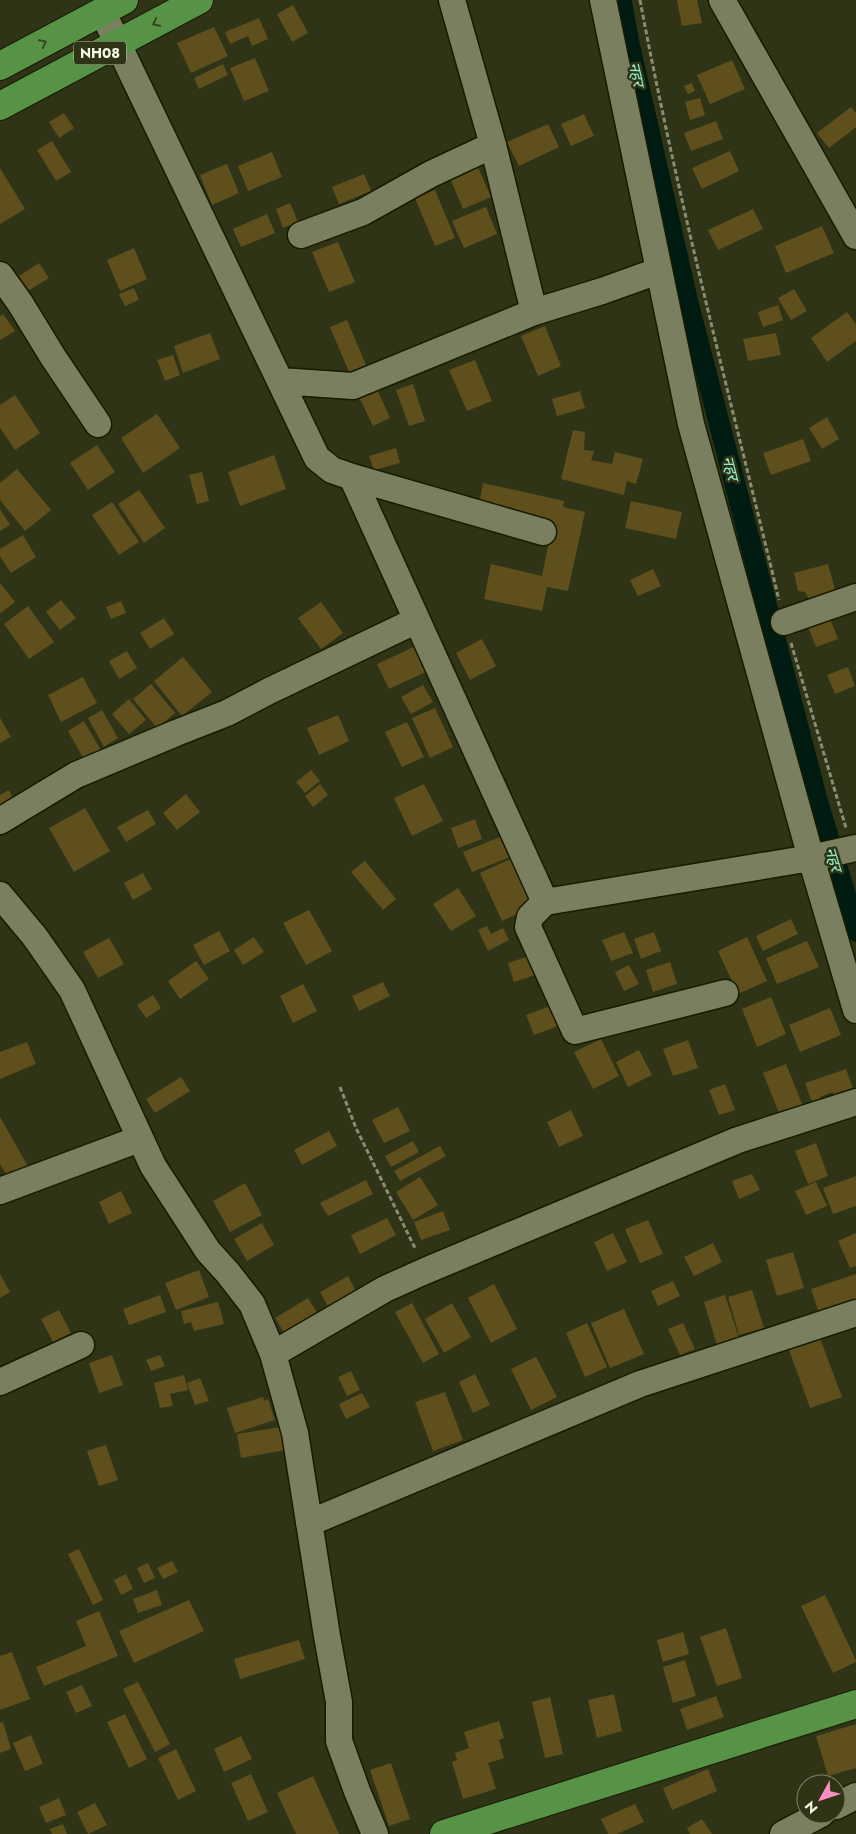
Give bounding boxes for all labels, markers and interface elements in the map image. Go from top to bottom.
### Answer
one-way arrow [153,17,162,27]
one-way arrow [38,39,47,49]
road number: NH08 [74,42,126,64]
water label: नहर [623,60,651,92]
water label: नहर [716,454,745,486]
water label: नहर [819,844,849,877]
north arrow [796,1774,846,1824]
text: N [800,1797,822,1818]

